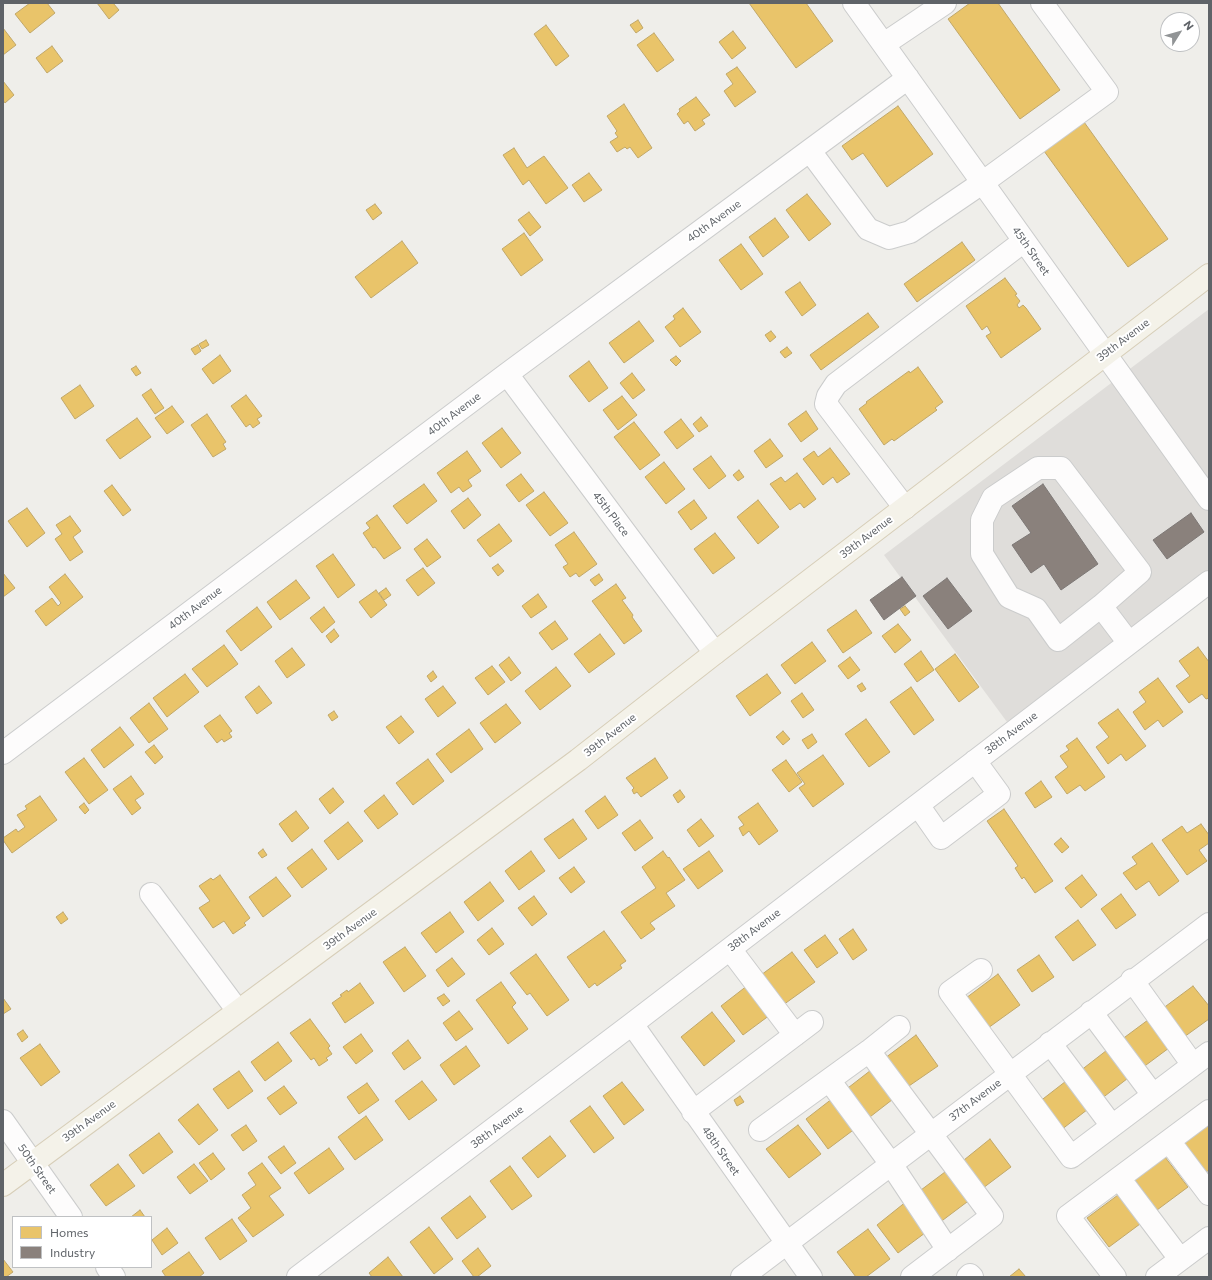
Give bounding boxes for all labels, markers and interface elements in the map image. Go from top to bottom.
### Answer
north arrow [1160,12,1200,52]
text: N [1182,18,1197,32]
street label: 40th Avenue [684,197,744,245]
street label: 45th Street [1009,224,1053,278]
street label: 39th Avenue [1094,316,1152,364]
street label: 40th Avenue [425,390,483,438]
street label: 45th Place [590,489,632,539]
street label: 39th Avenue [837,513,895,561]
street label: 40th Avenue [166,584,224,632]
street label: 38th Avenue [982,709,1040,757]
street label: 39th Avenue [581,711,639,759]
street label: 39th Avenue [321,905,379,953]
street label: 38th Avenue [725,906,783,954]
street label: 37th Avenue [946,1076,1004,1124]
street label: 39th Avenue [60,1097,118,1145]
street label: 38th Avenue [468,1103,526,1151]
street label: 48th Street [699,1124,743,1178]
street label: 50th Street [15,1142,59,1196]
legend [12,1216,152,1268]
text: Homes [50,1225,88,1239]
text: Industry [50,1245,95,1259]

